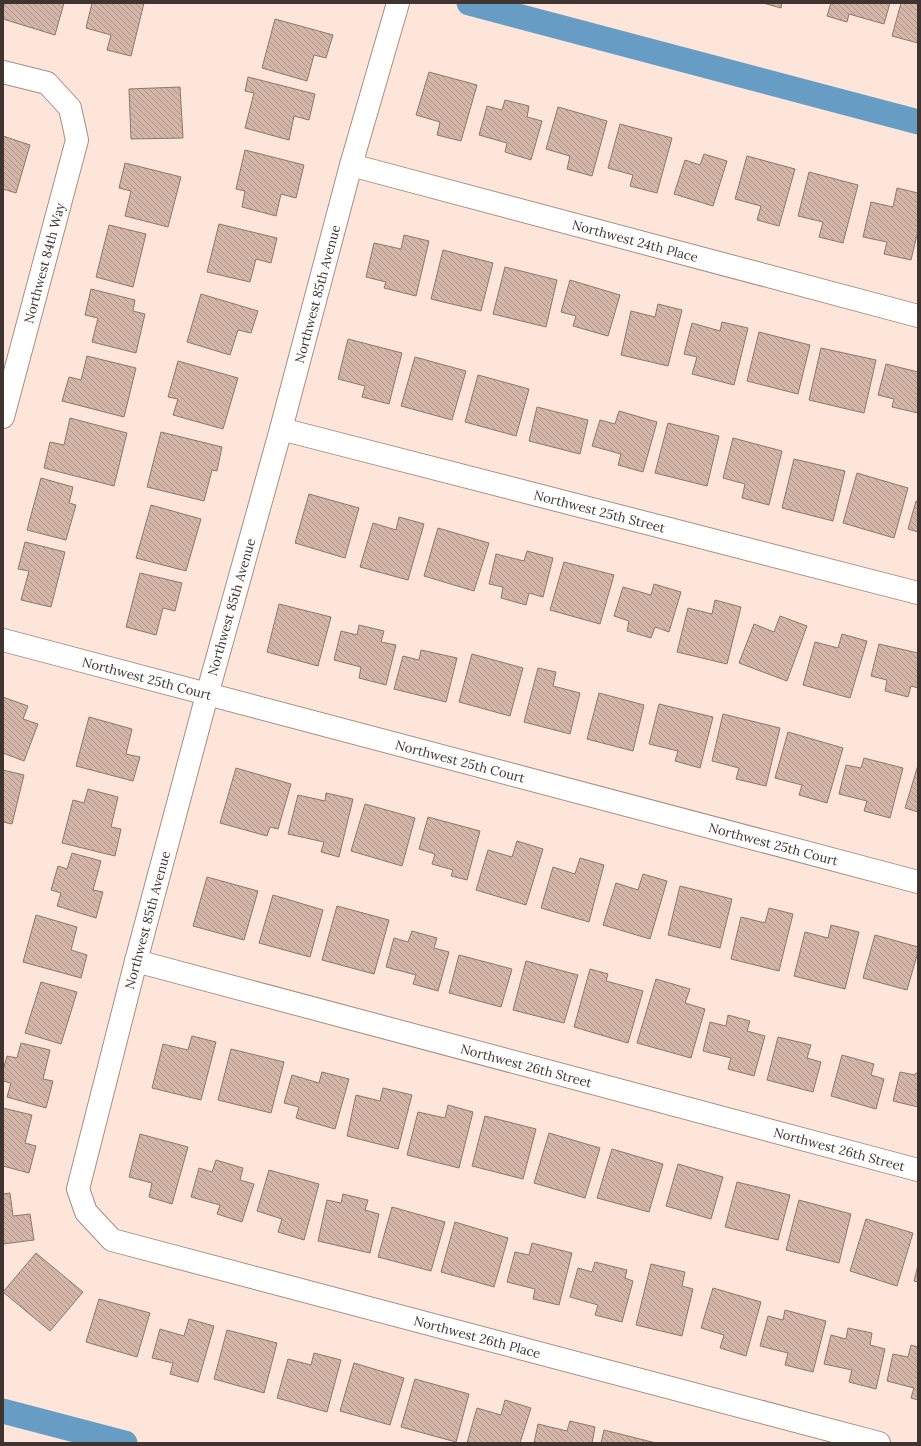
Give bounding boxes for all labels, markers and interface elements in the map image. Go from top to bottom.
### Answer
street label: Northwest 84th Way [20,201,69,325]
street label: Northwest 24th Place [570,216,700,266]
street label: Northwest 85th Avenue [291,223,344,365]
street label: Northwest 25th Street [532,486,667,537]
street label: Northwest 85th Avenue [204,536,259,678]
street label: Northwest 25th Court [80,653,214,704]
street label: Northwest 25th Court [394,736,527,787]
street label: Northwest 25th Court [707,819,840,870]
street label: Northwest 85th Avenue [121,849,174,991]
street label: Northwest 26th Street [459,1040,594,1091]
street label: Northwest 26th Street [772,1124,907,1175]
street label: Northwest 26th Place [412,1312,542,1362]

